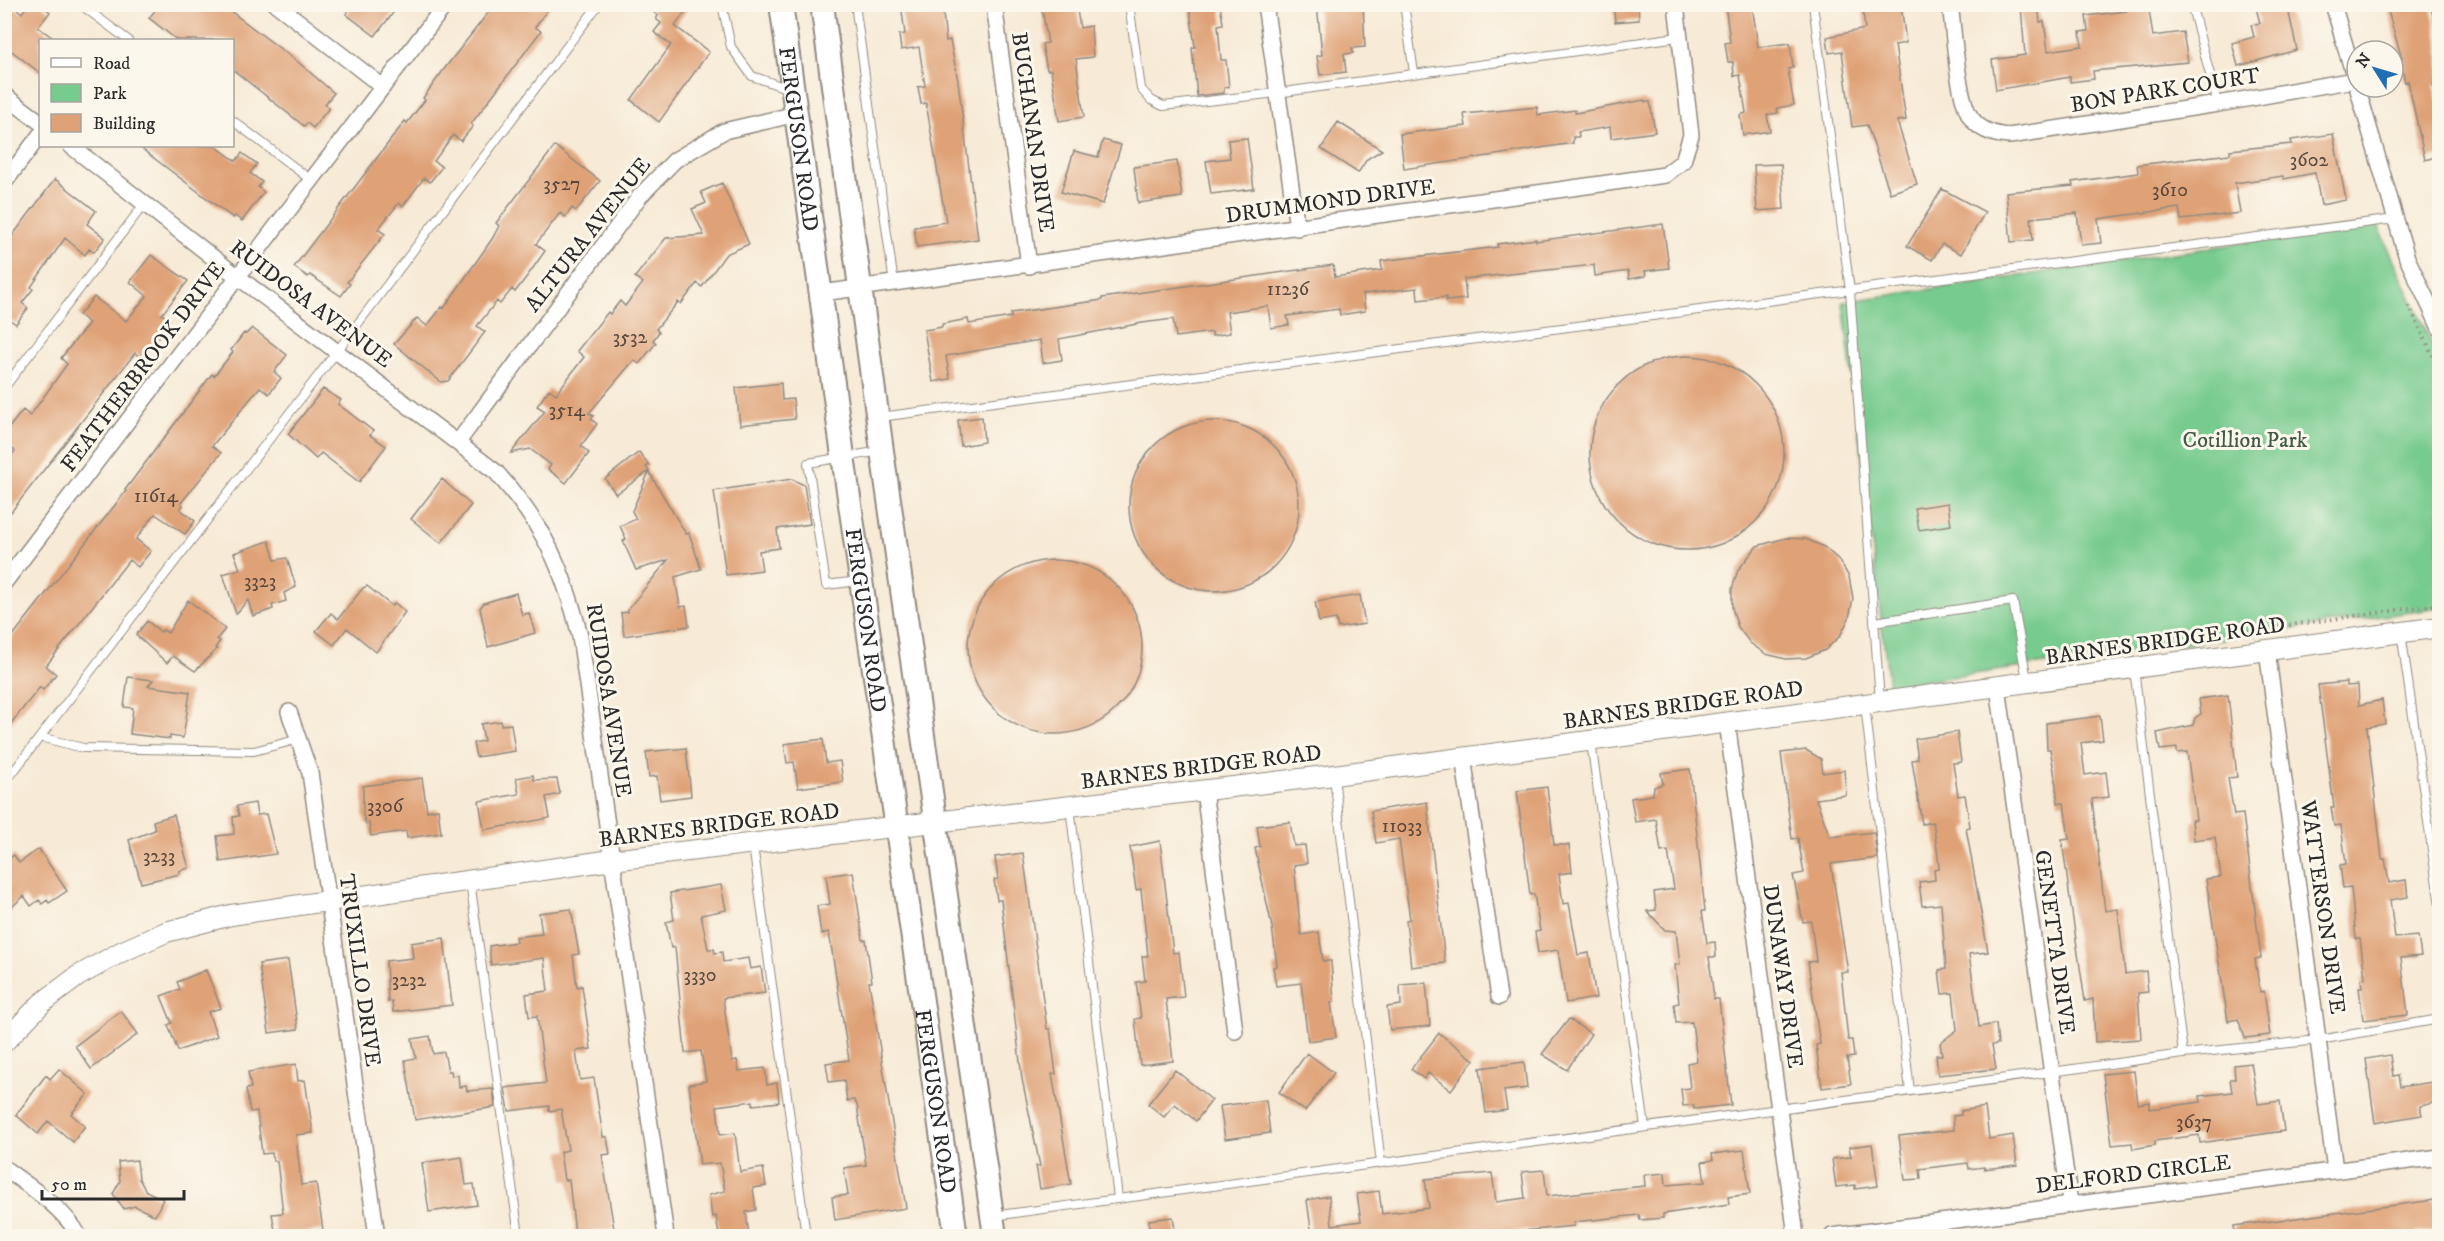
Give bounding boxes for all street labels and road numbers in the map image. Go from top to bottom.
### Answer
street label: BUCHANAN DRIVE [1005,31,1060,234]
street label: FERGUSON ROAD [772,45,824,233]
street label: BON PARK COURT [2069,62,2262,119]
street label: ALTURA AVENUE [519,152,657,318]
street label: DRUMMOND DRIVE [1224,173,1437,230]
street label: RUIDOSA AVENUE [225,234,398,374]
street label: FEATHERBROOK DRIVE [55,256,231,477]
street label: FERGUSON ROAD [839,526,892,714]
street label: RUIDOSA AVENUE [580,601,637,799]
street label: BARNES BRIDGE ROAD [2043,611,2287,672]
street label: BARNES BRIDGE ROAD [1561,675,1805,736]
street label: BARNES BRIDGE ROAD [1079,739,1323,796]
street label: BARNES BRIDGE ROAD [597,797,841,854]
street label: WATTERSON DRIVE [2294,797,2351,1016]
street label: GENETTA DRIVE [2028,848,2081,1036]
street label: TRUXILLO DRIVE [333,872,386,1068]
street label: DUNAWAY DRIVE [1756,883,1809,1070]
street label: FERGUSON ROAD [908,1007,962,1195]
street label: DELFORD CIRCLE [2034,1149,2232,1200]

